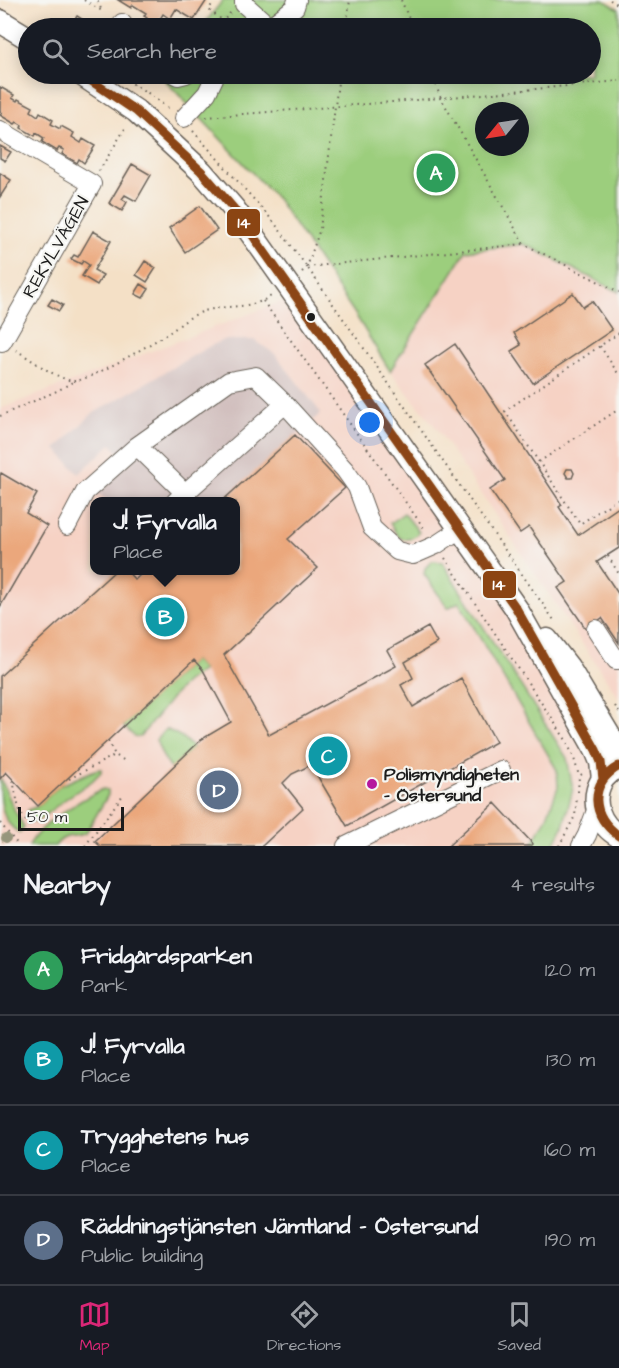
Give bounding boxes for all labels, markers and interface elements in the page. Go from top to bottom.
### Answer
search box [18,18,601,84]
icon: search [39,35,72,68]
text: Search here [87,36,217,67]
north arrow [475,102,529,156]
pin: A [416,150,456,195]
street label: REKYLVÄGEN [17,192,95,302]
line badge: 14 [226,208,261,237]
text: 14 [238,212,251,234]
unlabelled marker [305,311,317,323]
your location [355,408,384,437]
popup [90,497,240,575]
text: J! Fyrvalla [113,507,217,538]
text: Place [113,538,163,566]
line badge: 14 [482,570,517,599]
text: 14 [493,574,506,596]
pin: B [146,594,184,640]
pin: C [308,734,348,778]
place label: Polismyndigheten - Östersund [384,762,519,808]
pin: D [200,768,238,812]
marker: Polismyndigheten - Östersund [365,777,379,791]
scale bar [18,804,124,832]
text: 50 m [27,806,67,828]
text: Nearby [24,867,111,903]
text: 4 results [510,871,595,899]
text: Fridgårdsparken [81,941,252,972]
text: A [37,956,50,984]
text: 120 m [545,956,595,984]
text: Park [81,972,127,1000]
text: J! Fyrvalla [81,1031,185,1062]
text: B [36,1046,51,1074]
text: 130 m [546,1046,595,1074]
text: Place [81,1062,131,1090]
text: Trygghetens hus [81,1121,249,1152]
text: C [36,1136,51,1164]
text: 160 m [544,1136,595,1164]
text: Place [81,1152,131,1180]
text: Räddningstjänsten Jämtland - Östersund [81,1211,478,1242]
text: D [37,1226,50,1254]
text: 190 m [545,1226,595,1254]
text: Public building [81,1242,203,1270]
tab: Map [78,1298,111,1356]
tab: Directions [267,1298,341,1356]
tab: Saved [497,1298,541,1356]

